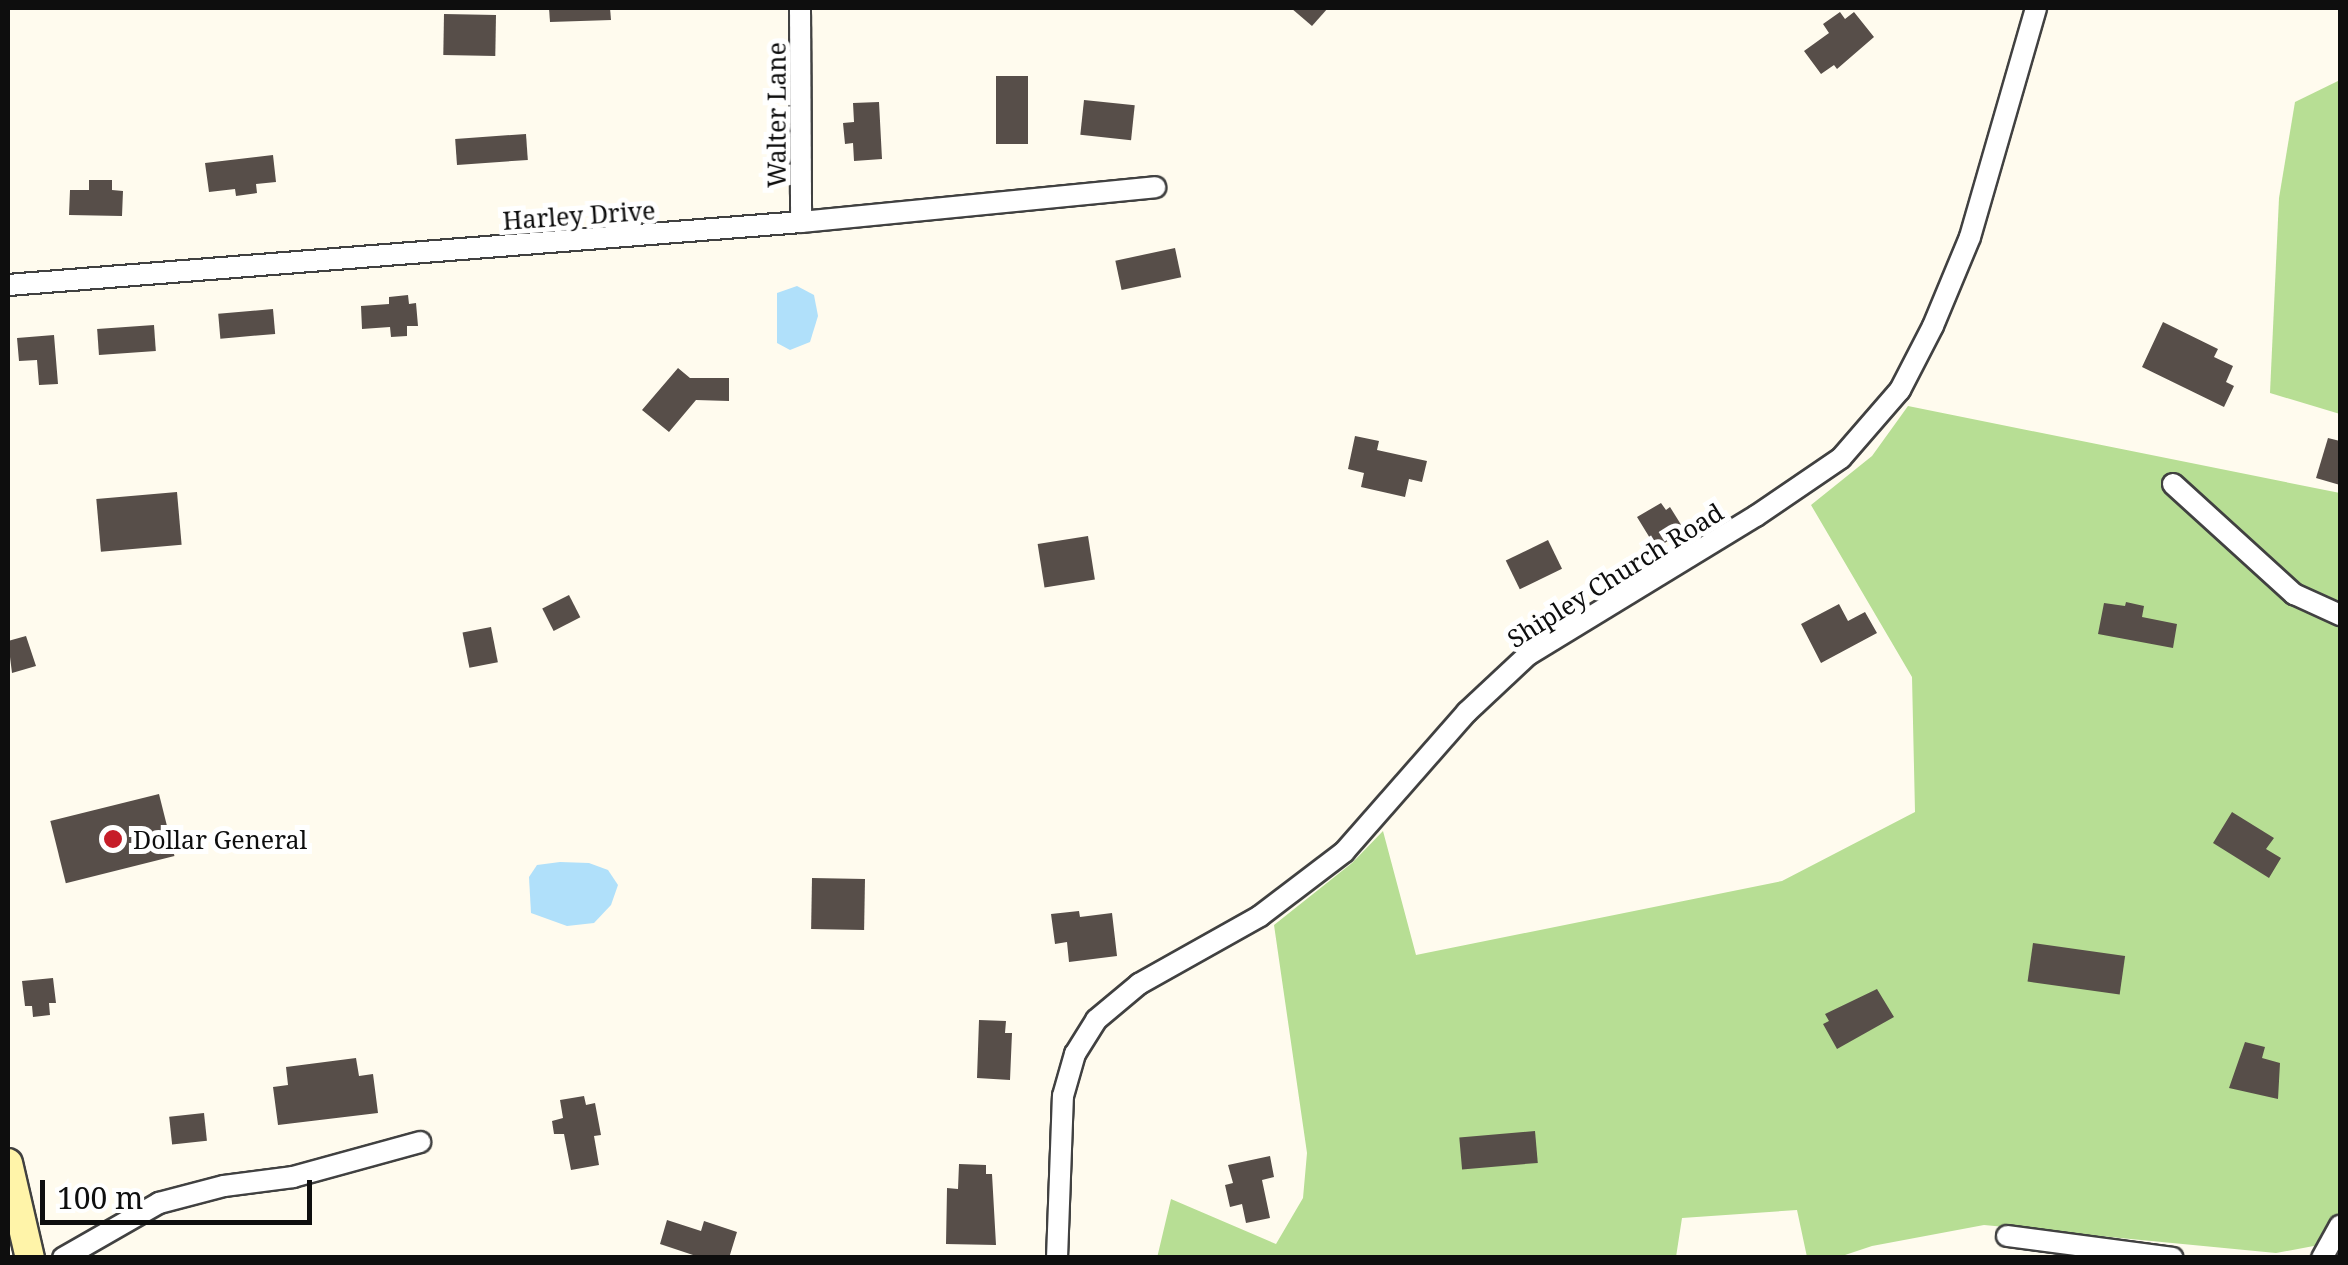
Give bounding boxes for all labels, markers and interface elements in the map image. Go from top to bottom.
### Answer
street label: Walter Lane [761,42,791,188]
street label: Harley Drive [502,195,656,235]
street label: Shipley Church Road [1502,496,1728,654]
place label: Dollar General [133,824,307,854]
marker: Dollar General [102,828,124,850]
scale bar [45,1160,318,1222]
text: 100 m [57,1177,143,1218]

